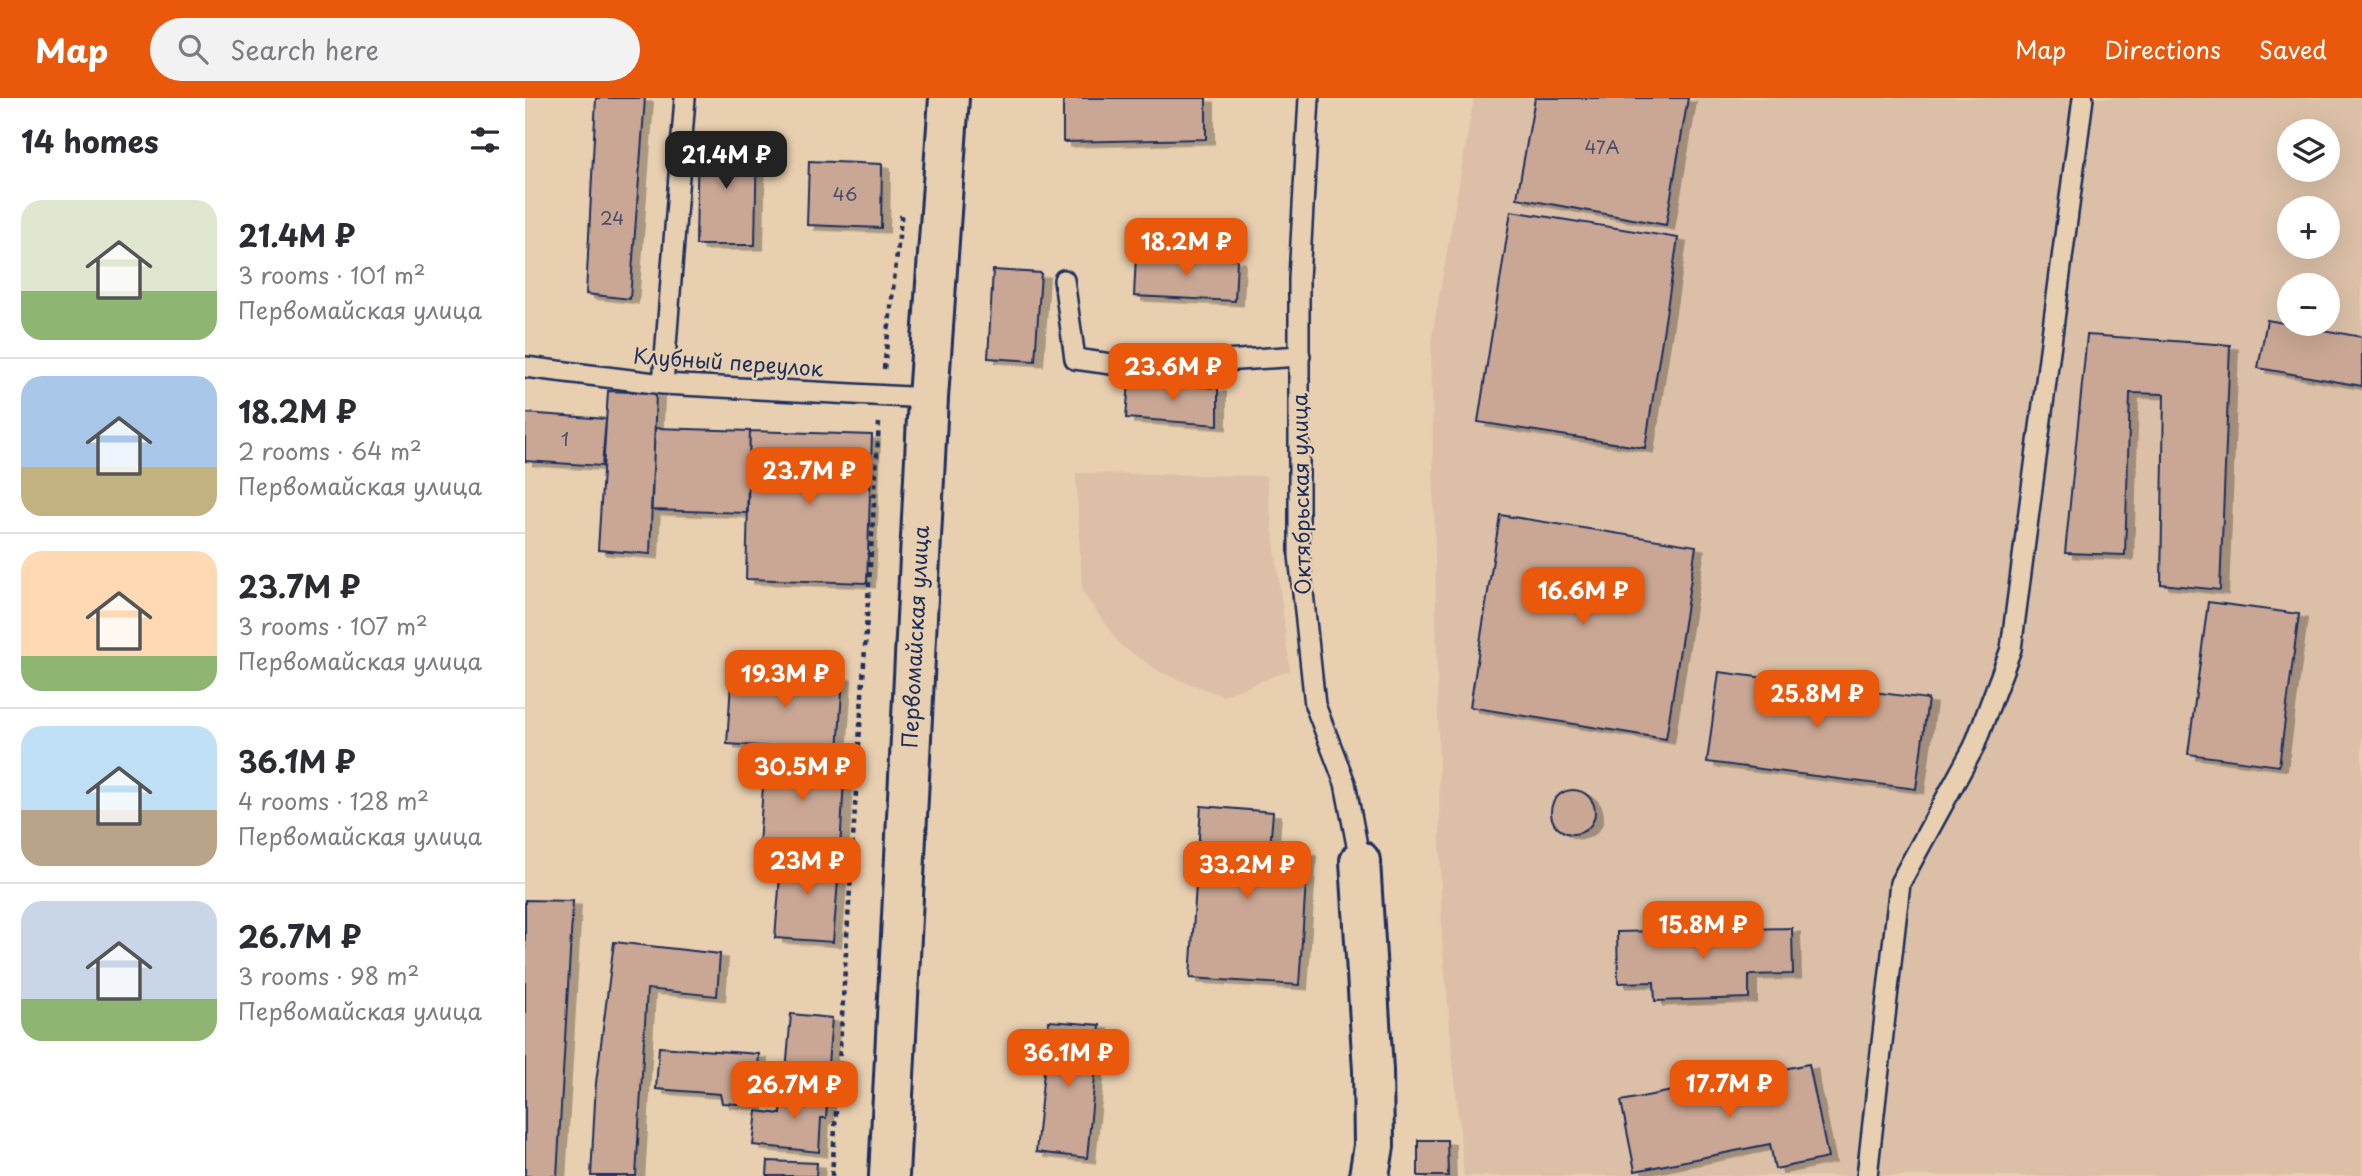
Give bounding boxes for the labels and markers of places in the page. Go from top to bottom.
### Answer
pin: 21.4M ₽ [661,132,791,191]
pin: 18.2M ₽ [1121,218,1251,278]
pin: 23.6M ₽ [1108,344,1238,403]
pin: 23.7M ₽ [744,448,874,507]
pin: 16.6M ₽ [1518,568,1648,627]
pin: 19.3M ₽ [720,650,850,710]
pin: 25.8M ₽ [1752,670,1882,730]
pin: 30.5M ₽ [737,744,867,803]
pin: 23M ₽ [758,838,856,897]
pin: 33.2M ₽ [1182,842,1312,901]
pin: 15.8M ₽ [1638,902,1768,961]
pin: 36.1M ₽ [1003,1030,1133,1089]
pin: 17.7M ₽ [1664,1060,1794,1120]
pin: 26.7M ₽ [729,1062,859,1121]

